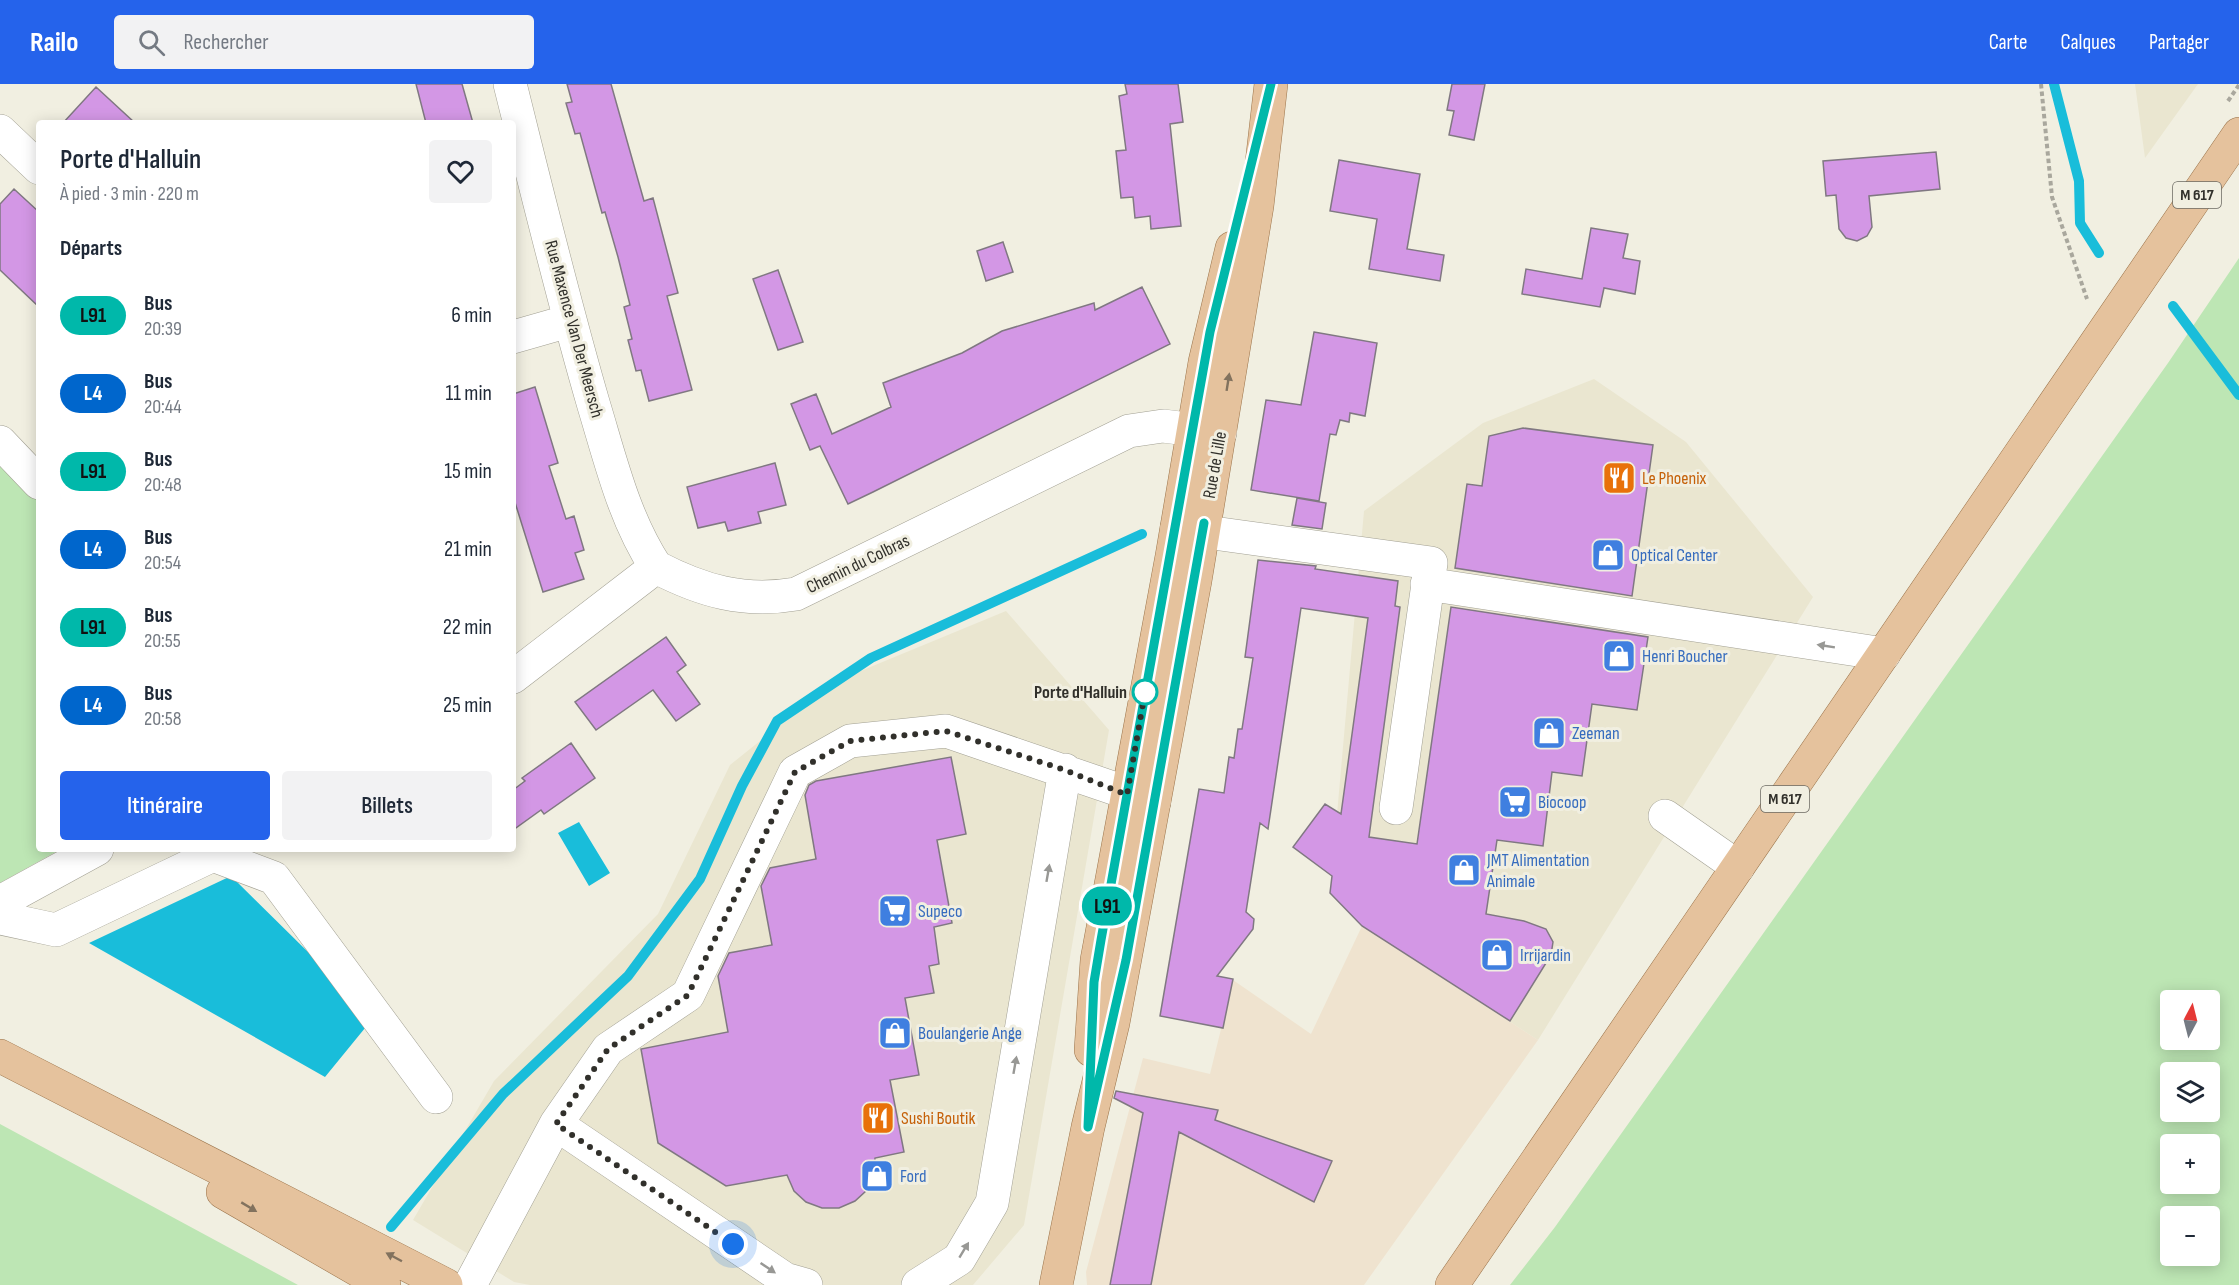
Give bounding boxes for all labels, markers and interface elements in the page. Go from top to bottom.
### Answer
search box [114,15,534,69]
text: Railo [30,26,78,59]
icon: search [135,26,168,59]
text: Rechercher [183,29,269,56]
text: Carte [1989,30,2028,55]
text: Calques [2061,30,2116,55]
text: Partager [2149,30,2209,55]
button: heart [429,140,492,203]
text: Porte d'Halluin [60,143,201,176]
text: À pied · 3 min · 220 m [60,182,199,206]
road number: M 617 [2173,182,2221,208]
text: Départs [60,235,122,262]
street label: Rue Maxence Van Der Meersch [540,238,608,420]
text: Bus [144,290,173,317]
text: 6 min [451,302,492,329]
text: L91 [80,303,106,328]
text: 20:39 [144,317,182,341]
text: Bus [144,368,173,395]
one-way arrow [1224,373,1233,392]
text: 11 min [445,380,492,407]
text: L4 [84,381,102,406]
text: 20:44 [144,395,182,419]
street label: Rue de Lille [1199,430,1231,500]
text: Bus [144,446,173,473]
text: 15 min [444,458,492,485]
text: L91 [80,459,106,484]
restaurant icon: Le Phoenix [1601,460,1637,496]
place label: Le Phoenix [1642,468,1707,489]
text: 20:48 [144,473,182,497]
text: Bus [144,524,173,551]
street label: Chemin du Colbras [803,530,913,598]
text: 21 min [444,536,492,563]
text: L4 [84,537,102,562]
shop icon: Optical Center [1590,537,1626,573]
place label: Optical Center [1631,545,1718,566]
text: 20:54 [144,551,181,575]
text: Bus [144,602,173,629]
text: 22 min [443,614,492,641]
text: L91 [80,615,106,640]
text: 20:55 [144,629,181,653]
shop icon: Henri Boucher [1601,638,1637,674]
one-way arrow [1817,642,1836,651]
place label: Henri Boucher [1642,646,1728,667]
marker: Porte d'Halluin [1132,679,1158,705]
text: Bus [144,680,173,707]
place label: Porte d'Halluin [1034,682,1127,703]
text: 25 min [443,692,492,719]
text: L4 [84,693,102,718]
text: 20:58 [144,707,182,731]
shop icon: Zeeman [1531,715,1567,751]
place label: Zeeman [1572,723,1620,744]
button: Itinéraire [60,771,270,840]
button: Billets [282,771,492,840]
supermarket icon: Biocoop [1497,784,1533,820]
road number: M 617 [1761,786,1809,812]
place label: Biocoop [1538,792,1586,813]
place label: JMT Alimentation Animale [1486,850,1590,892]
shop icon: JMT Alimentation Animale [1446,852,1482,888]
one-way arrow [1044,863,1053,882]
line badge: L91 [1072,886,1142,926]
supermarket icon: Supeco [877,893,913,929]
text: L91 [1094,894,1120,919]
place label: Supeco [918,901,963,922]
shop icon: Irrijardin [1479,937,1515,973]
place label: Irrijardin [1520,945,1571,966]
north arrow [2160,990,2220,1050]
map controls [2160,990,2220,1266]
shop icon: Boulangerie Ange [877,1015,913,1051]
place label: Boulangerie Ange [918,1023,1022,1044]
one-way arrow [1011,1055,1020,1074]
button: layers [2160,1062,2220,1122]
restaurant icon: Sushi Boutik [860,1100,896,1136]
place label: Sushi Boutik [901,1108,975,1129]
button: + [2160,1134,2220,1194]
shop icon: Ford [859,1158,895,1194]
place label: Ford [900,1166,926,1187]
one-way arrow [241,1202,258,1212]
button: − [2160,1206,2220,1266]
your location [718,1229,748,1259]
one-way arrow [959,1242,970,1258]
one-way arrow [386,1252,403,1262]
one-way arrow [760,1262,776,1273]

